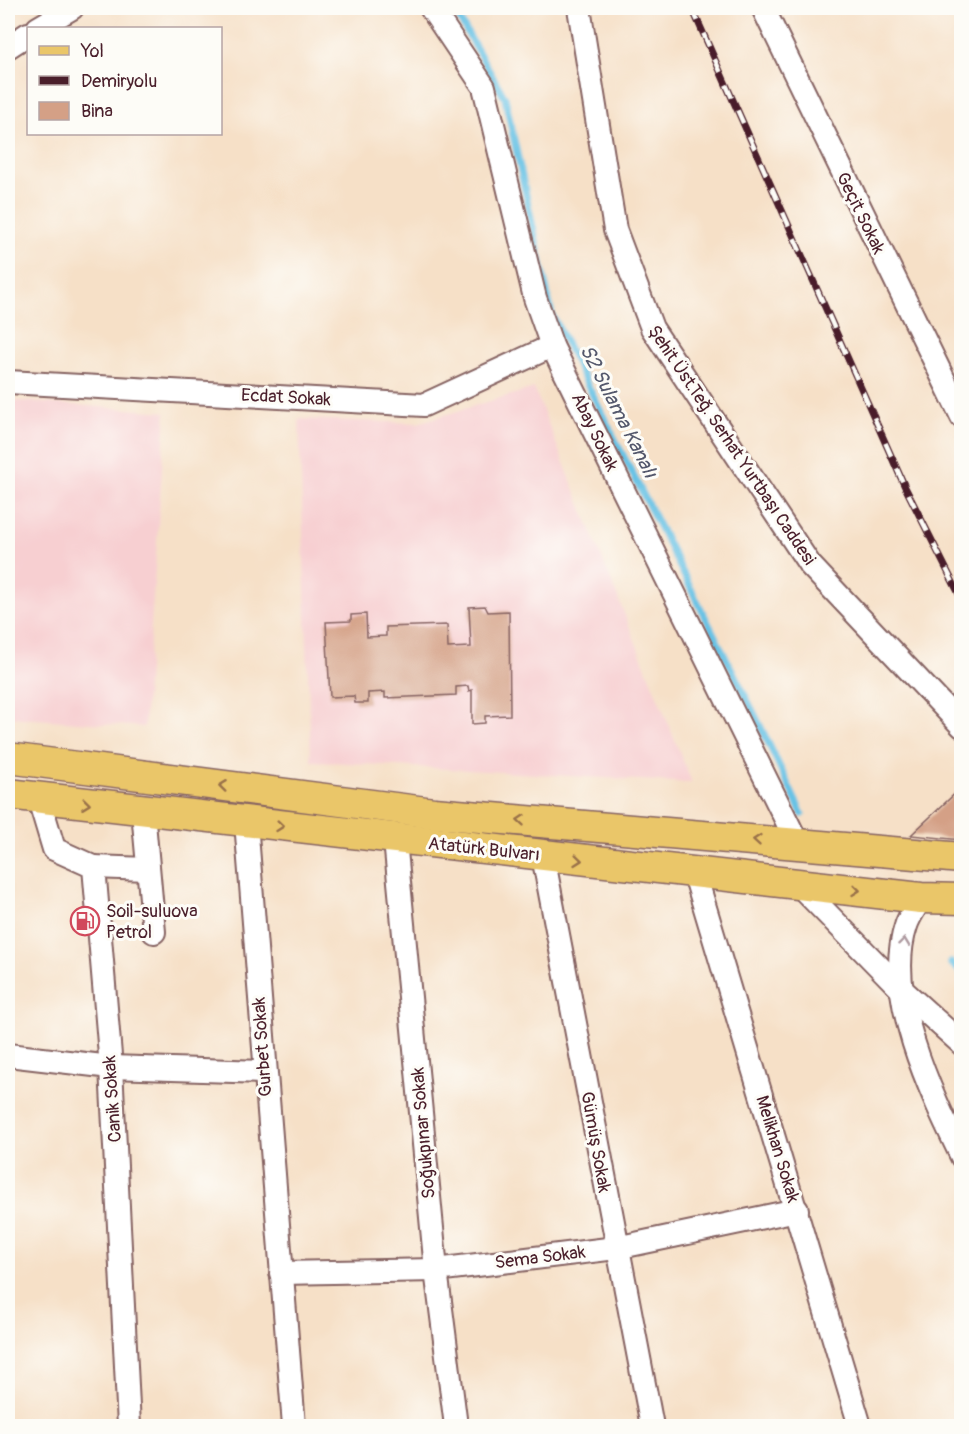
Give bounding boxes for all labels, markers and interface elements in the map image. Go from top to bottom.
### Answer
legend [27,27,222,135]
text: Yol [80,40,104,63]
text: Demiryolu [81,70,157,93]
text: Bina [81,100,113,123]
street label: Geçit Sokak [831,169,890,258]
street label: Şehit Üst.Teğ. Serhat Yurtbaşı Caddesi [643,321,821,569]
water label: S2 Sulama Kanalı [574,341,664,483]
street label: Ecdat Sokak [241,384,332,411]
street label: Abay Sokak [566,389,624,475]
one-way arrow [218,780,227,793]
one-way arrow [82,798,91,810]
one-way arrow [516,814,525,827]
one-way arrow [276,819,285,832]
street label: Atatürk Bulvarı [427,832,541,867]
one-way arrow [752,834,761,847]
one-way arrow [574,853,583,865]
one-way arrow [851,883,860,896]
place label: Soil-suluova Petrol [106,900,198,944]
fuel station icon: Soil-suluova Petrol [69,905,101,937]
one-way arrow [897,937,909,946]
street label: Gurbet Sokak [248,996,277,1098]
street label: Canik Sokak [98,1054,127,1143]
street label: Soğukpınar Sokak [406,1066,441,1200]
street label: Gümüş Sokak [575,1090,616,1195]
street label: Melikhan Sokak [750,1093,805,1206]
street label: Sema Sokak [493,1240,587,1274]

